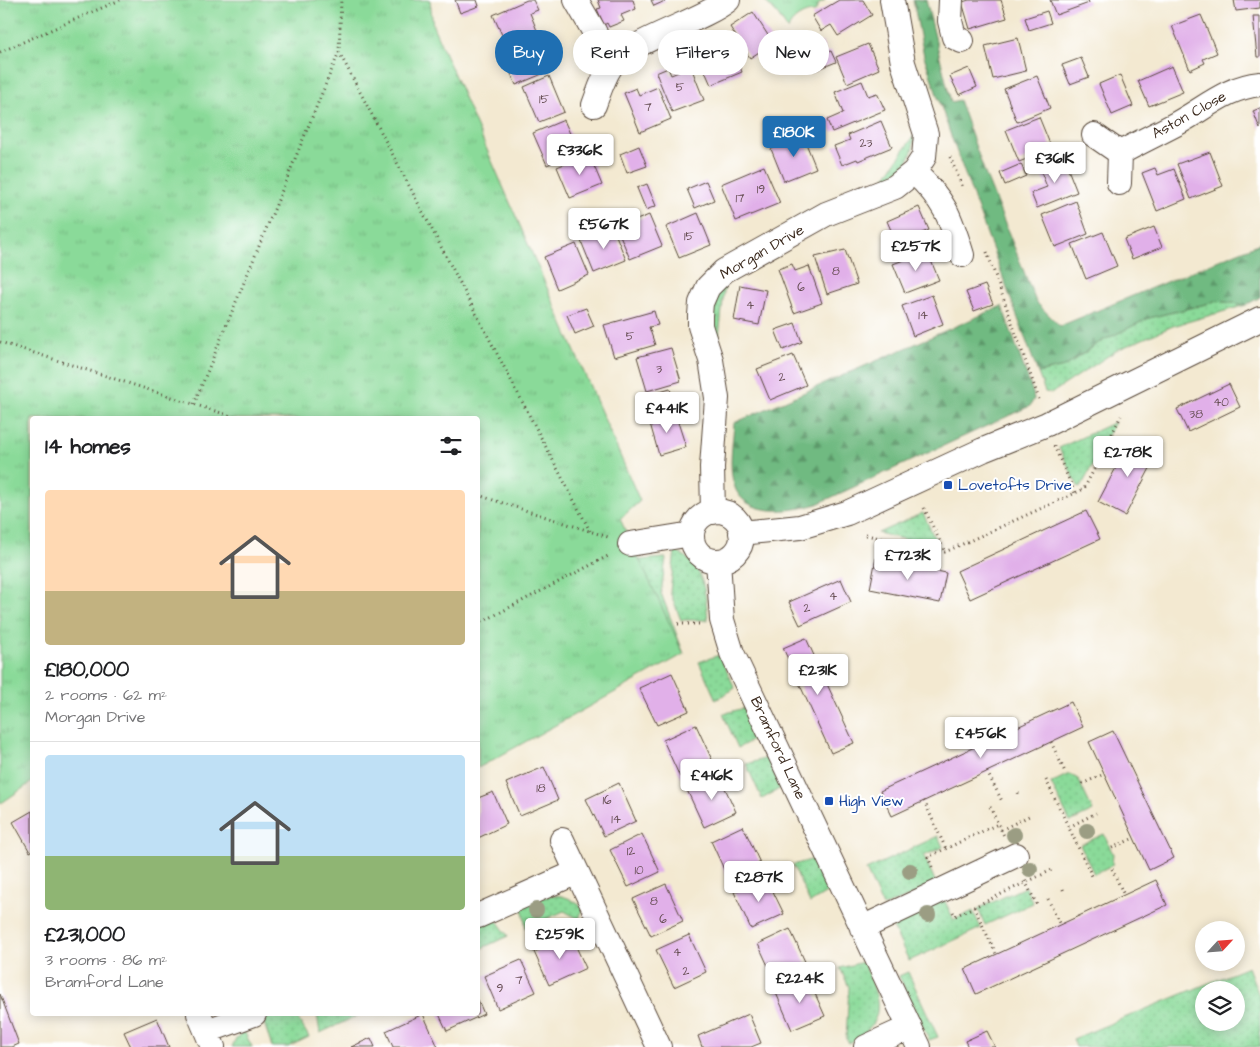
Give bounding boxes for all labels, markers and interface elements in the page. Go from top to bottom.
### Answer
chip: Buy [495,30,563,75]
chip: Rent [573,30,648,75]
chip: Filters [658,30,748,75]
chip: New [758,30,829,75]
house number: 5 [676,79,685,96]
street label: Aston Close [1148,86,1230,144]
house number: 15 [539,91,550,108]
house number: 7 [644,99,652,116]
pin: £180K [759,116,829,158]
text: £180K [774,121,814,143]
pin: £336K [545,134,615,176]
house number: 23 [860,135,872,152]
text: £336K [558,139,602,161]
pin: £361K [1020,142,1090,184]
text: £361K [1036,147,1074,169]
house number: 19 [757,181,765,198]
house number: 17 [736,190,745,207]
pin: £567K [569,208,639,250]
text: £567K [579,213,629,235]
street label: Morgan Drive [716,219,809,286]
house number: 15 [684,228,695,245]
pin: £257K [881,230,951,272]
text: £257K [892,235,940,257]
house number: 8 [832,263,840,280]
house number: 6 [797,279,805,296]
house number: 4 [746,297,754,314]
house number: 14 [918,307,928,324]
house number: 5 [626,328,635,345]
house number: 3 [656,361,662,378]
house number: 2 [779,369,786,386]
pin: £441K [632,392,702,434]
house number: 40 [1213,394,1229,411]
text: £441K [646,397,688,419]
house number: 38 [1189,406,1203,423]
text: 14 homes [45,432,131,461]
icon: filters [437,432,465,460]
pin: £278K [1093,436,1163,478]
text: £278K [1104,441,1152,463]
place label: Lovetofts Drive [958,475,1072,496]
marker: Lovetofts Drive [942,479,954,491]
icon: home [210,522,300,612]
pin: £723K [873,538,943,581]
text: £723K [885,544,931,566]
house number: 4 [829,588,837,605]
house number: 2 [804,600,811,617]
pin: £231K [783,654,853,696]
text: £180,000 [45,655,129,684]
text: £231K [799,659,837,681]
text: 2 rooms · 62 m² [45,684,167,706]
street label: Bramford Lane [745,693,811,803]
text: Morgan Drive [45,706,145,728]
pin: £456K [946,716,1016,759]
text: £456K [956,722,1006,744]
pin: £416K [677,758,747,801]
text: £416K [691,764,733,786]
house number: 18 [536,780,546,797]
icon: home [210,788,300,878]
place label: High View [839,791,903,813]
house number: 16 [602,792,612,809]
marker: High View [823,795,835,807]
house number: 14 [611,811,621,828]
house number: 12 [627,843,635,860]
pin: £287K [724,860,794,903]
house number: 10 [634,862,644,879]
text: £287K [735,866,783,888]
house number: 8 [650,893,658,910]
house number: 6 [659,911,667,928]
pin: £259K [525,918,595,960]
text: £231,000 [45,920,125,949]
north arrow [1195,921,1245,971]
map controls [1195,921,1245,1031]
text: £259K [536,923,584,945]
house number: 4 [673,944,681,961]
text: 3 rooms · 86 m² [45,949,167,971]
pin: £224K [765,962,835,1004]
house number: 2 [683,963,690,980]
text: £224K [776,967,824,989]
text: Bramford Lane [45,971,164,993]
house number: 7 [515,972,523,989]
house number: 9 [497,980,504,997]
button: layers [1195,981,1245,1031]

